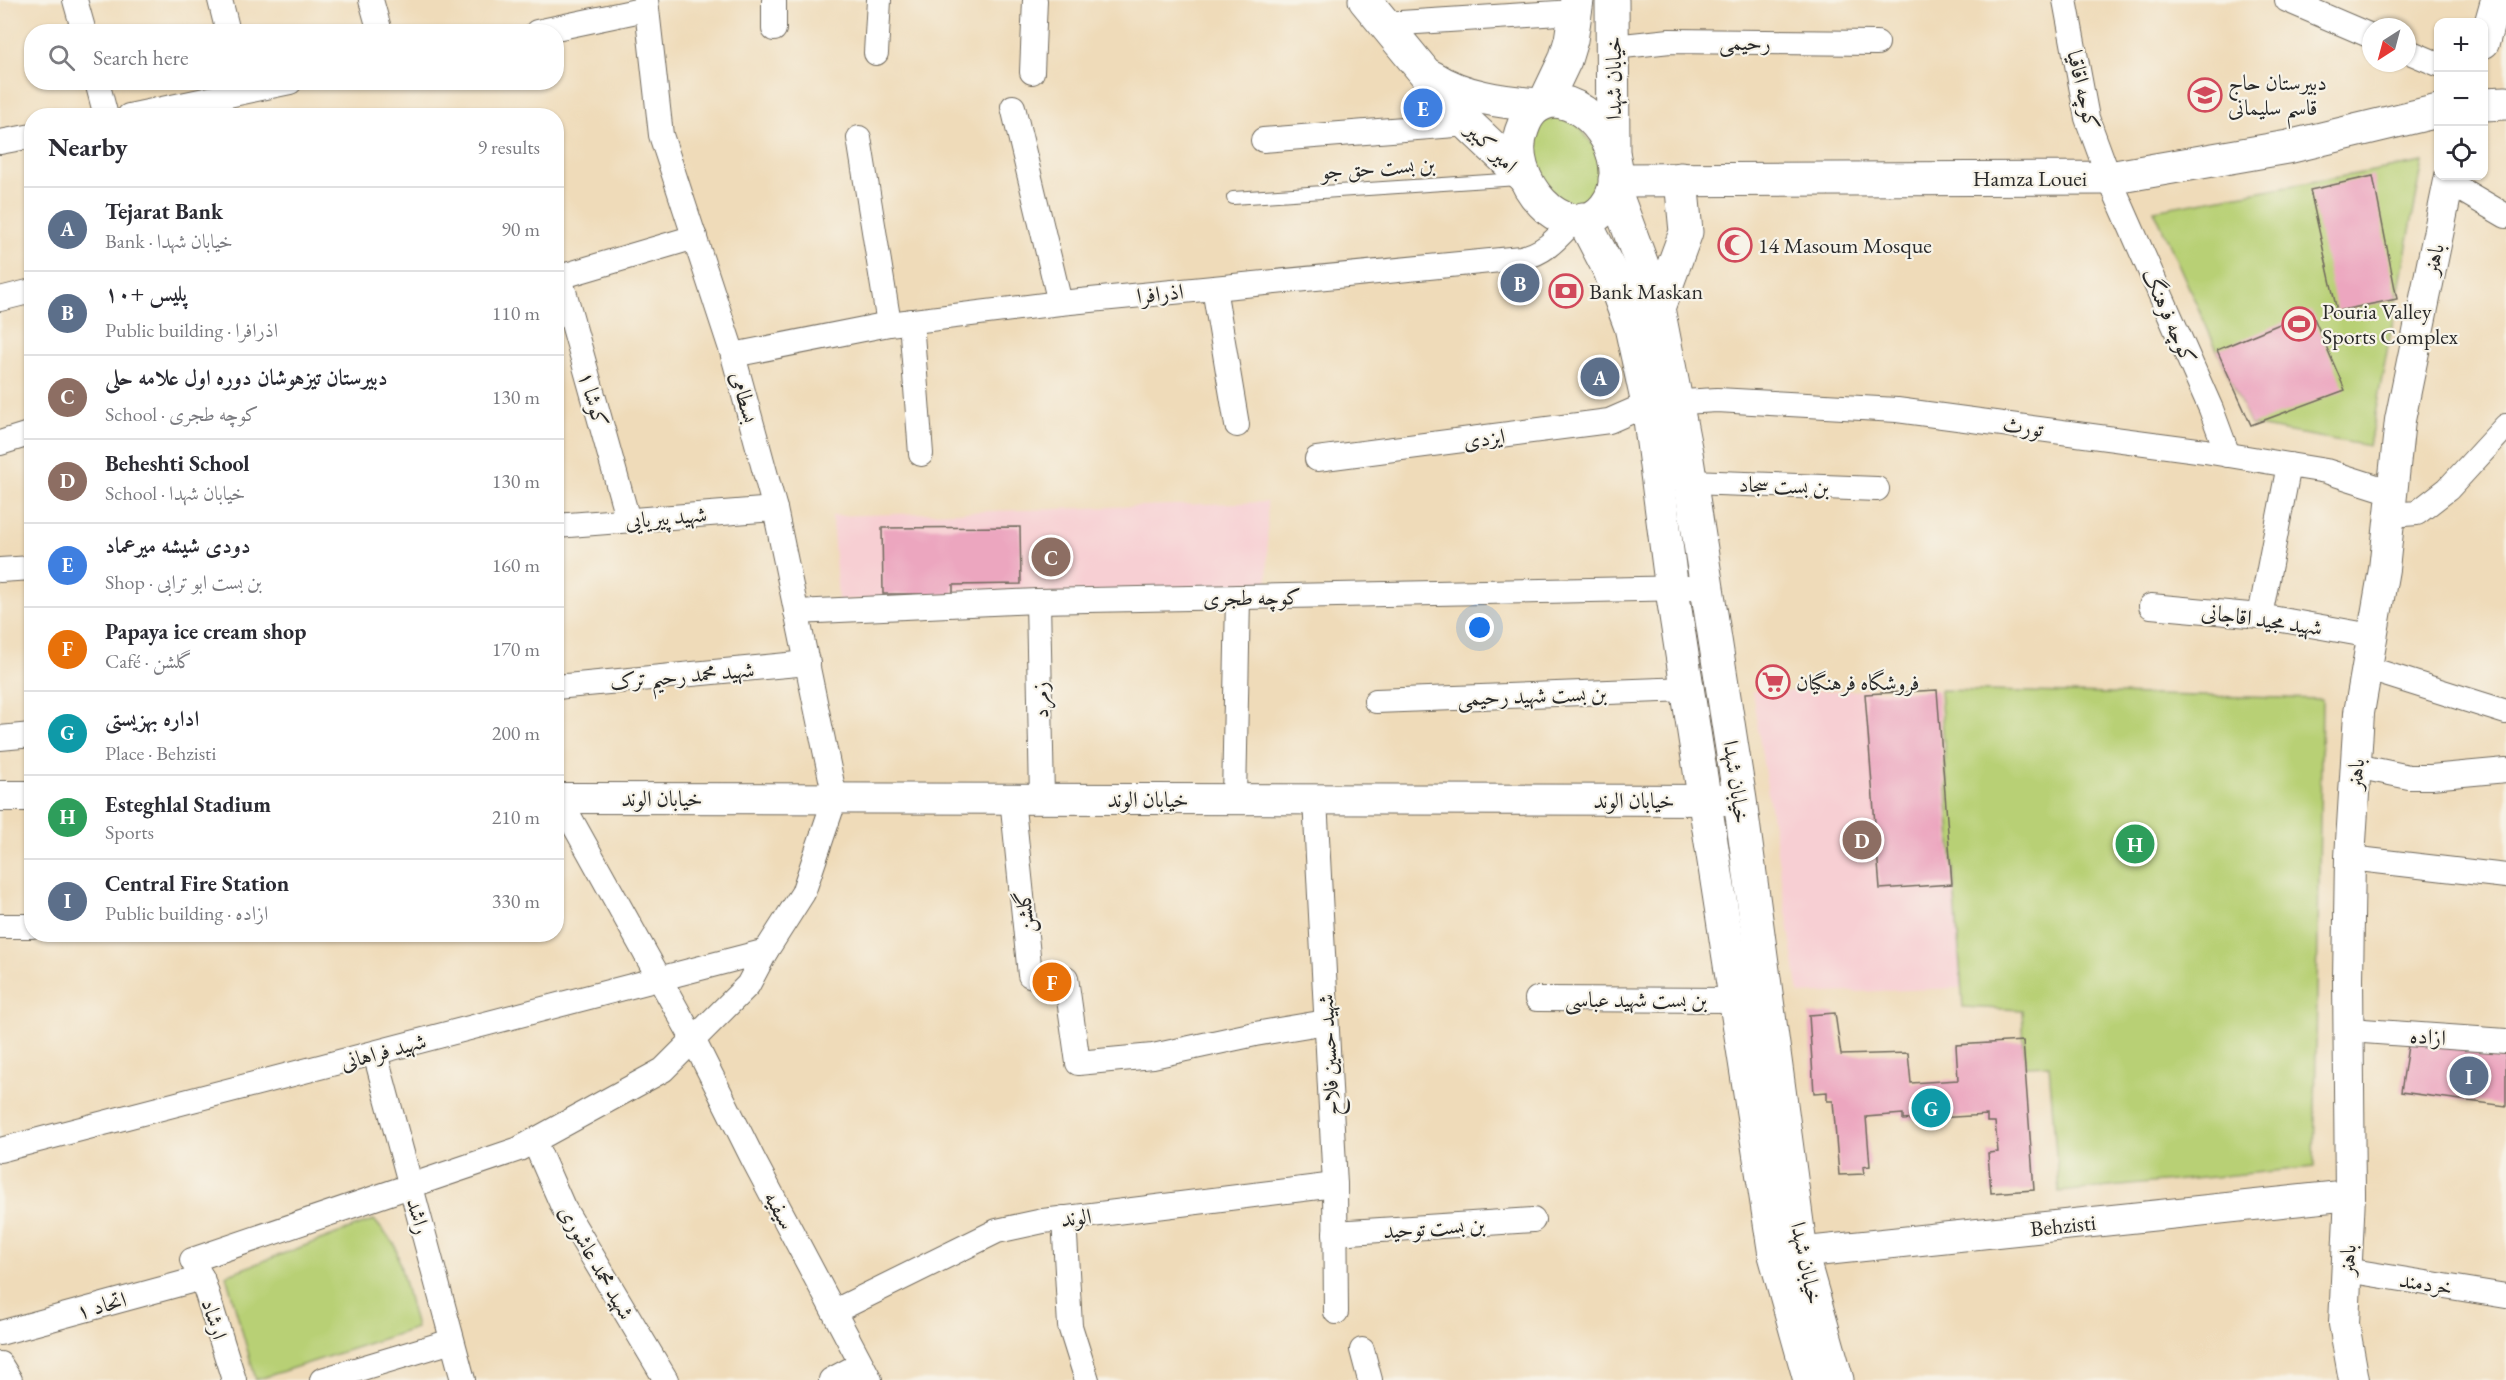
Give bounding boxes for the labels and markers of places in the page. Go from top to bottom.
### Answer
place label: دبیرستان حاج قاسم سلیمانی [2228,68,2327,129]
school or university icon: دبیرستان حاج قاسم سلیمانی [2187,77,2223,113]
pin: E [1404,86,1442,130]
mosque icon: 14 Masoum Mosque [1717,227,1753,263]
place label: 14 Masoum Mosque [1758,231,1932,260]
pin: B [1500,260,1540,306]
bank icon: Bank Maskan [1548,273,1584,309]
place label: Bank Maskan [1589,277,1703,306]
place label: Pouria Valley Sports Complex [2322,297,2459,351]
sports icon: Pouria Valley Sports Complex [2281,306,2317,342]
pin: A [1580,354,1620,400]
pin: C [1032,534,1070,580]
supermarket icon: فروشگاه فرهنگیان [1755,664,1791,700]
place label: فروشگاه فرهنگیان [1796,668,1920,697]
pin: D [1842,818,1882,862]
pin: H [2116,822,2154,866]
pin: F [1032,960,1072,1004]
pin: I [2450,1054,2488,1098]
pin: G [1912,1086,1950,1130]

